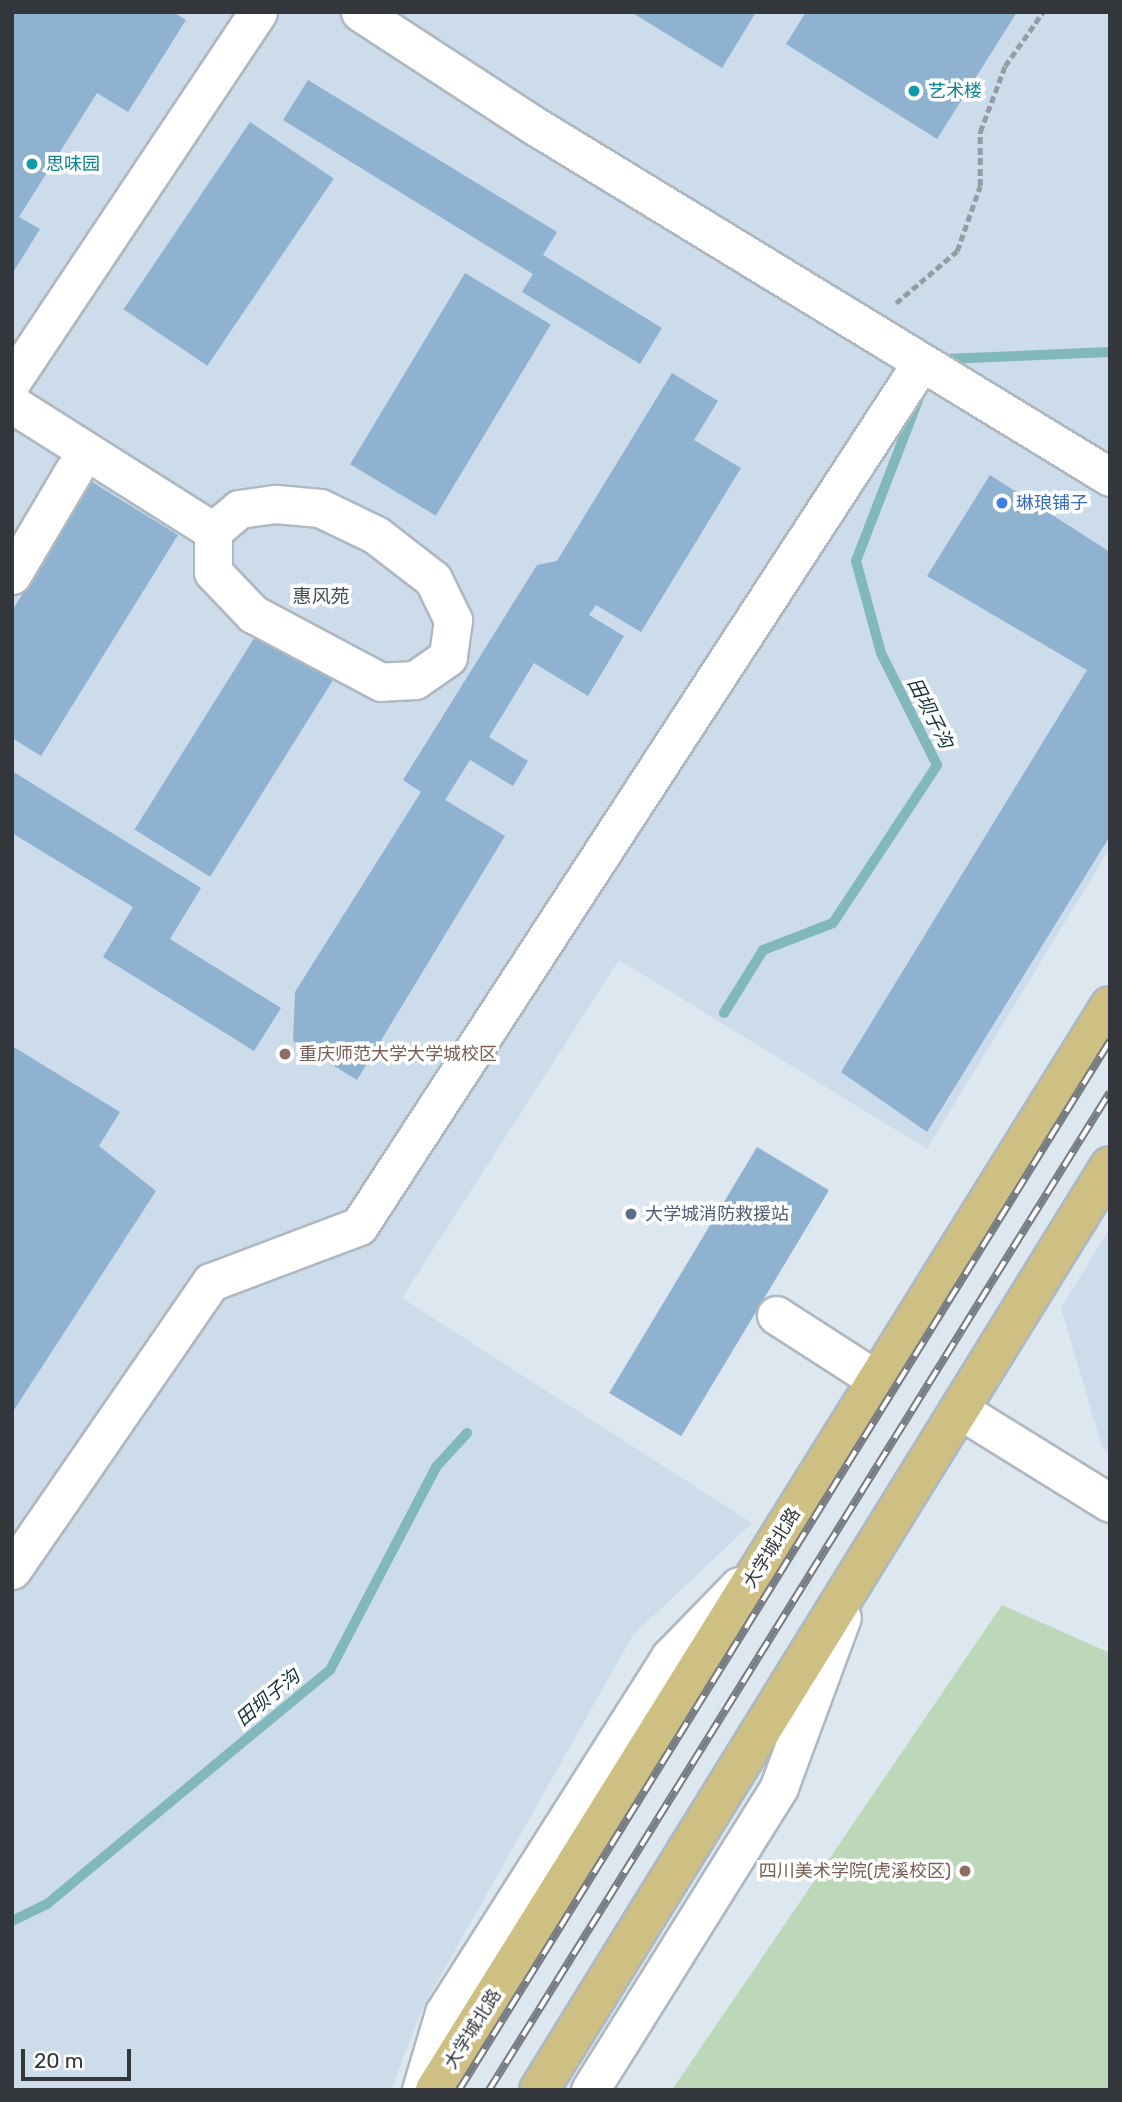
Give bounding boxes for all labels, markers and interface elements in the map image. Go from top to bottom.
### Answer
place label: 艺术楼 [928,80,982,102]
marker: 艺术楼 [906,83,922,99]
place label: 思味园 [46,153,100,175]
marker: 思味园 [24,156,40,172]
place label: 琳琅铺子 [1016,492,1088,514]
marker: 琳琅铺子 [994,495,1010,511]
district label: 惠风苑 [293,586,349,608]
water label: 田坝子沟 [903,674,957,752]
place label: 重庆师范大学大学城校区 [299,1043,497,1065]
marker: 重庆师范大学大学城校区 [277,1046,293,1062]
place label: 大学城消防救援站 [645,1203,789,1225]
marker: 大学城消防救援站 [623,1206,639,1222]
street label: 大学城北路 [739,1504,805,1592]
water label: 田坝子沟 [232,1665,304,1731]
place label: 四川美术学院(虎溪校区) [759,1860,951,1882]
marker: 四川美术学院(虎溪校区) [957,1863,973,1879]
street label: 大学城北路 [440,1985,506,2073]
scale bar [24,2036,135,2080]
text: 20 m [34,2048,83,2073]

